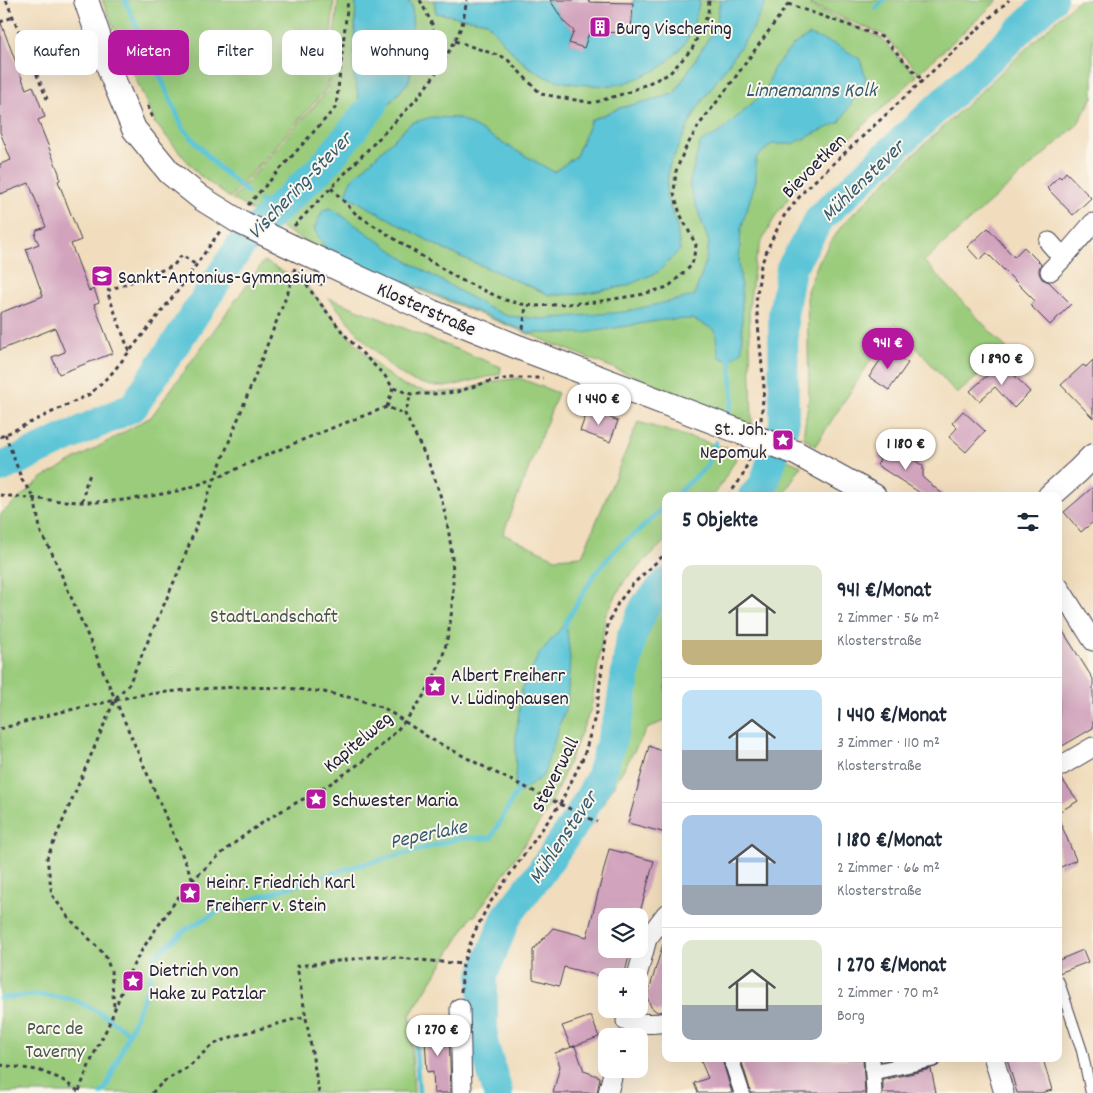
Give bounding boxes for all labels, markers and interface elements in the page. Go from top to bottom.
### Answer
building icon: Burg Vischering [588,15,612,39]
place label: Burg Vischering [616,16,732,44]
chip: Kaufen [15,30,98,75]
chip: Mieten [108,30,189,75]
chip: Filter [199,30,272,75]
chip: Neu [282,30,342,75]
chip: Wohnung [352,30,447,75]
water label: Linnemanns Kolk [745,77,879,107]
water label: Vischering-Stever [242,125,362,248]
street label: Bievoetken [776,128,854,206]
water label: Mühlenstever [815,133,914,230]
school or university icon: Sankt-Antonius-Gymnasium [90,264,114,288]
place label: Sankt-Antonius-Gymnasium [118,265,326,293]
street label: Klosterstraße [372,276,480,345]
pin: 941 € [853,328,923,370]
text: 941 € [873,332,903,355]
pin: 1 890 € [956,344,1048,386]
text: 1 890 € [981,348,1023,371]
pin: 1 440 € [553,384,645,426]
text: 1 440 € [578,388,620,411]
place label: St. Joh. Nepomuk [700,417,767,468]
place icon: St. Joh. Nepomuk [771,428,795,452]
pin: 1 180 € [860,428,952,471]
text: 1 180 € [887,433,925,456]
text: 5 Objekte [682,507,758,537]
icon: filters [1014,508,1042,536]
text: 941 €/Monat [837,577,931,607]
icon: home [722,585,782,645]
park label: StadtLandschaft [210,604,338,632]
text: 2 Zimmer · 56 m² [837,607,939,630]
text: Klosterstraße [837,630,922,653]
place label: Albert Freiherr v. Lüdinghausen [451,663,569,714]
place icon: Albert Freiherr v. Lüdinghausen [423,674,447,698]
text: 1 440 €/Monat [837,702,947,732]
street label: Kapitelweg [318,706,400,781]
icon: home [722,710,782,770]
text: 3 Zimmer · 110 m² [837,732,940,755]
street label: Steverwall [526,733,588,818]
text: Klosterstraße [837,755,922,778]
water label: Mühlenstever [522,784,608,891]
place icon: Schwester Maria [304,787,328,811]
place label: Schwester Maria [332,788,458,816]
water label: Peperlake [387,813,472,859]
text: 1 180 €/Monat [837,827,942,857]
icon: home [722,835,782,895]
text: 2 Zimmer · 66 m² [837,857,940,880]
place label: Heinr. Friedrich Karl Freiherr v. Stein [206,870,355,921]
text: Klosterstraße [837,880,922,903]
place icon: Heinr. Friedrich Karl Freiherr v. Stein [178,881,202,905]
map controls [598,908,648,1078]
button: layers [598,908,648,958]
text: 1 270 €/Monat [837,952,947,982]
place label: Dietrich von Hake zu Patzlar [149,958,267,1009]
icon: home [722,960,782,1020]
button: + [598,968,648,1018]
place icon: Dietrich von Hake zu Patzlar [121,969,145,993]
text: 2 Zimmer · 70 m² [837,982,939,1005]
text: Borg [837,1005,865,1028]
pin: 1 270 € [392,1014,484,1057]
park label: Parc de Taverny [25,1016,86,1067]
text: 1 270 € [417,1019,459,1042]
button: − [598,1028,648,1078]

